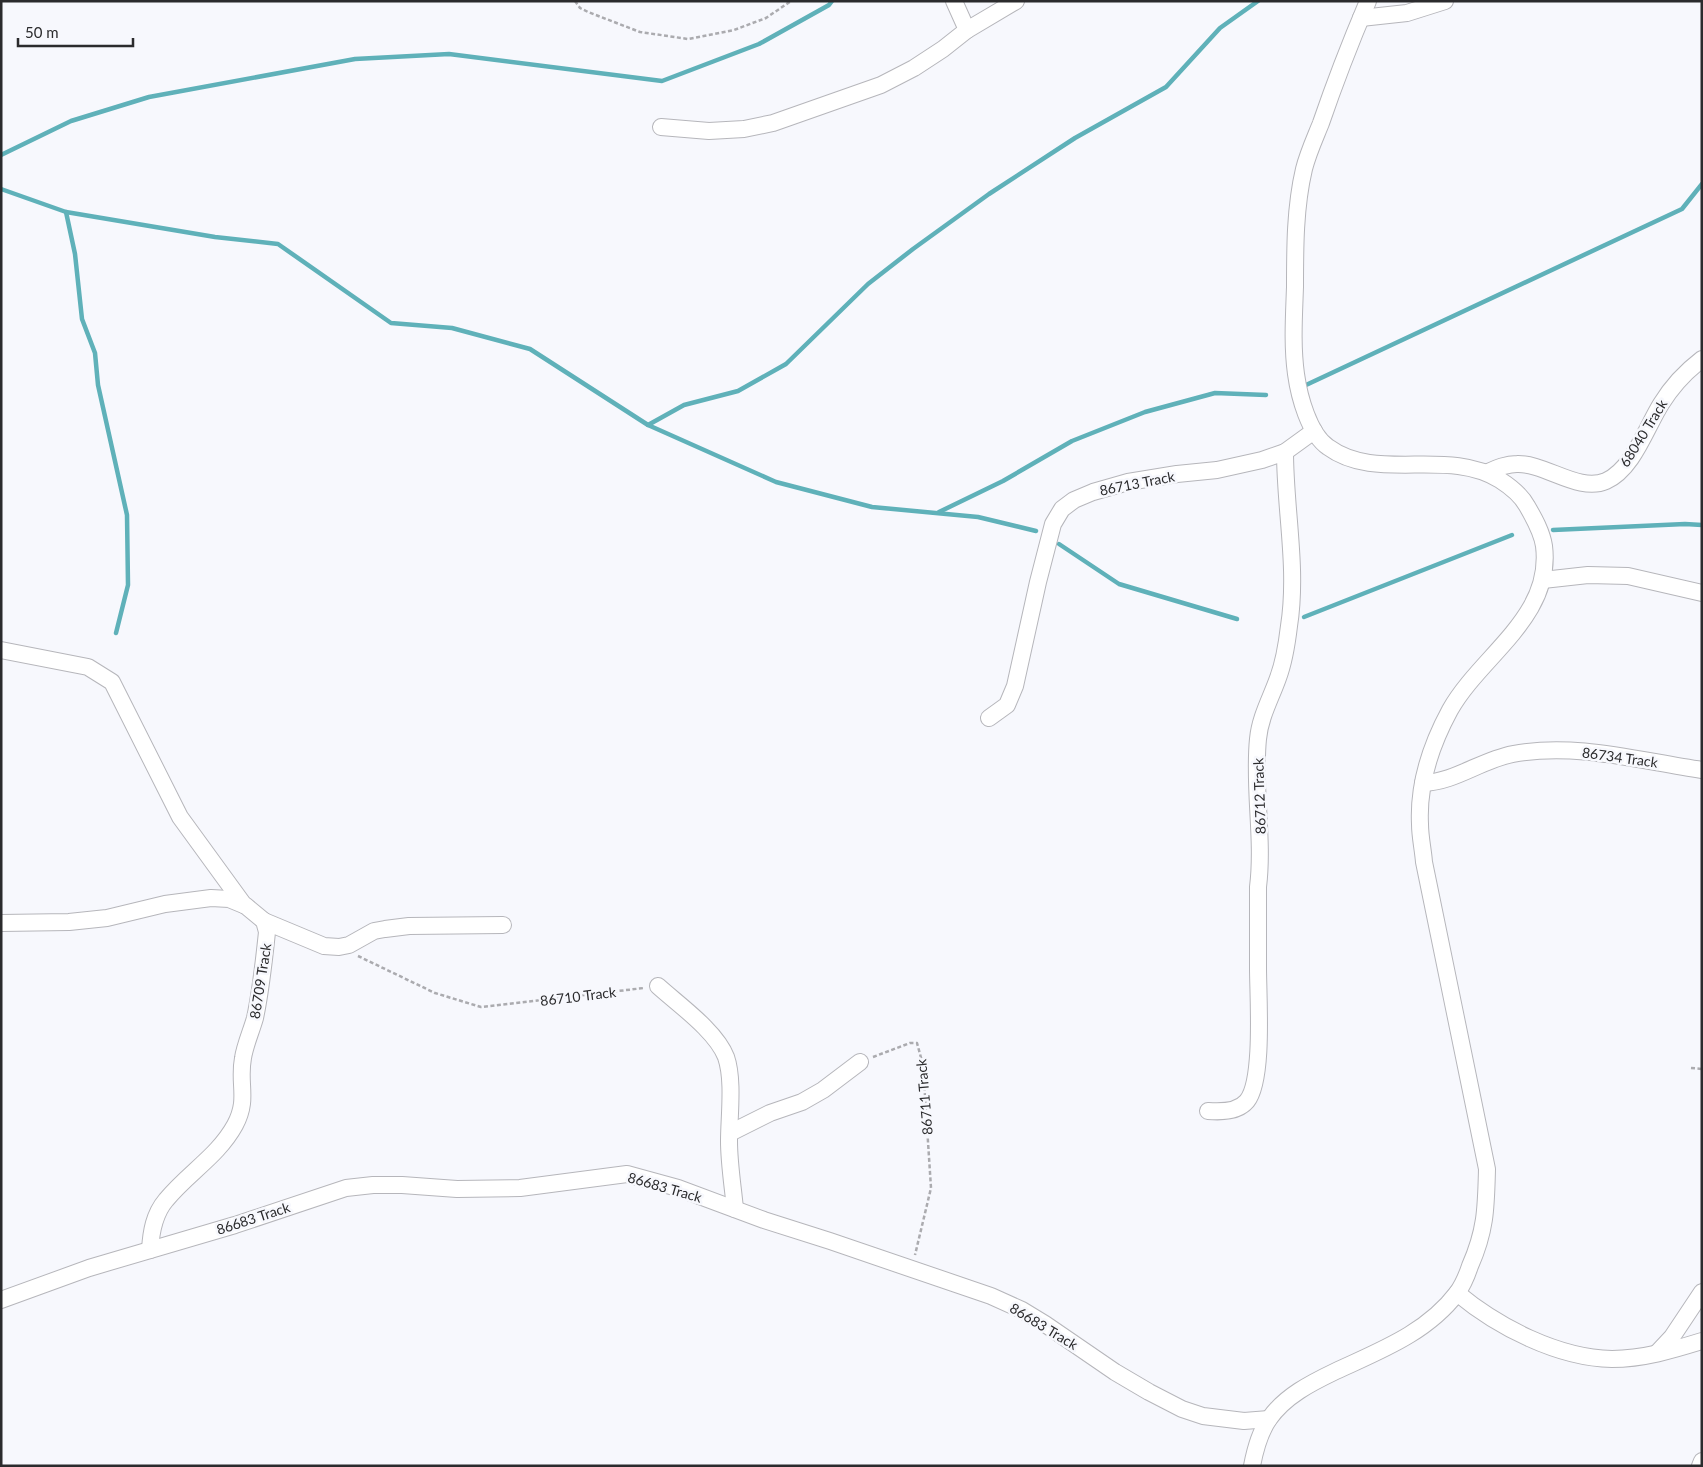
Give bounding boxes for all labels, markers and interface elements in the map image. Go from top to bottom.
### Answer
scale bar [18,15,132,47]
text: 50 m [25,23,59,41]
street label: 68040 Track [1616,395,1671,470]
street label: 86713 Track [1098,467,1177,499]
street label: 86734 Track [1581,743,1660,771]
street label: 86712 Track [1249,757,1269,834]
street label: 86709 Track [246,941,274,1020]
street label: 86710 Track [539,983,618,1009]
street label: 86711 Track [912,1057,936,1136]
street label: 86683 Track [626,1168,705,1206]
street label: 86683 Track [214,1198,293,1238]
street label: 86683 Track [1007,1299,1082,1353]

